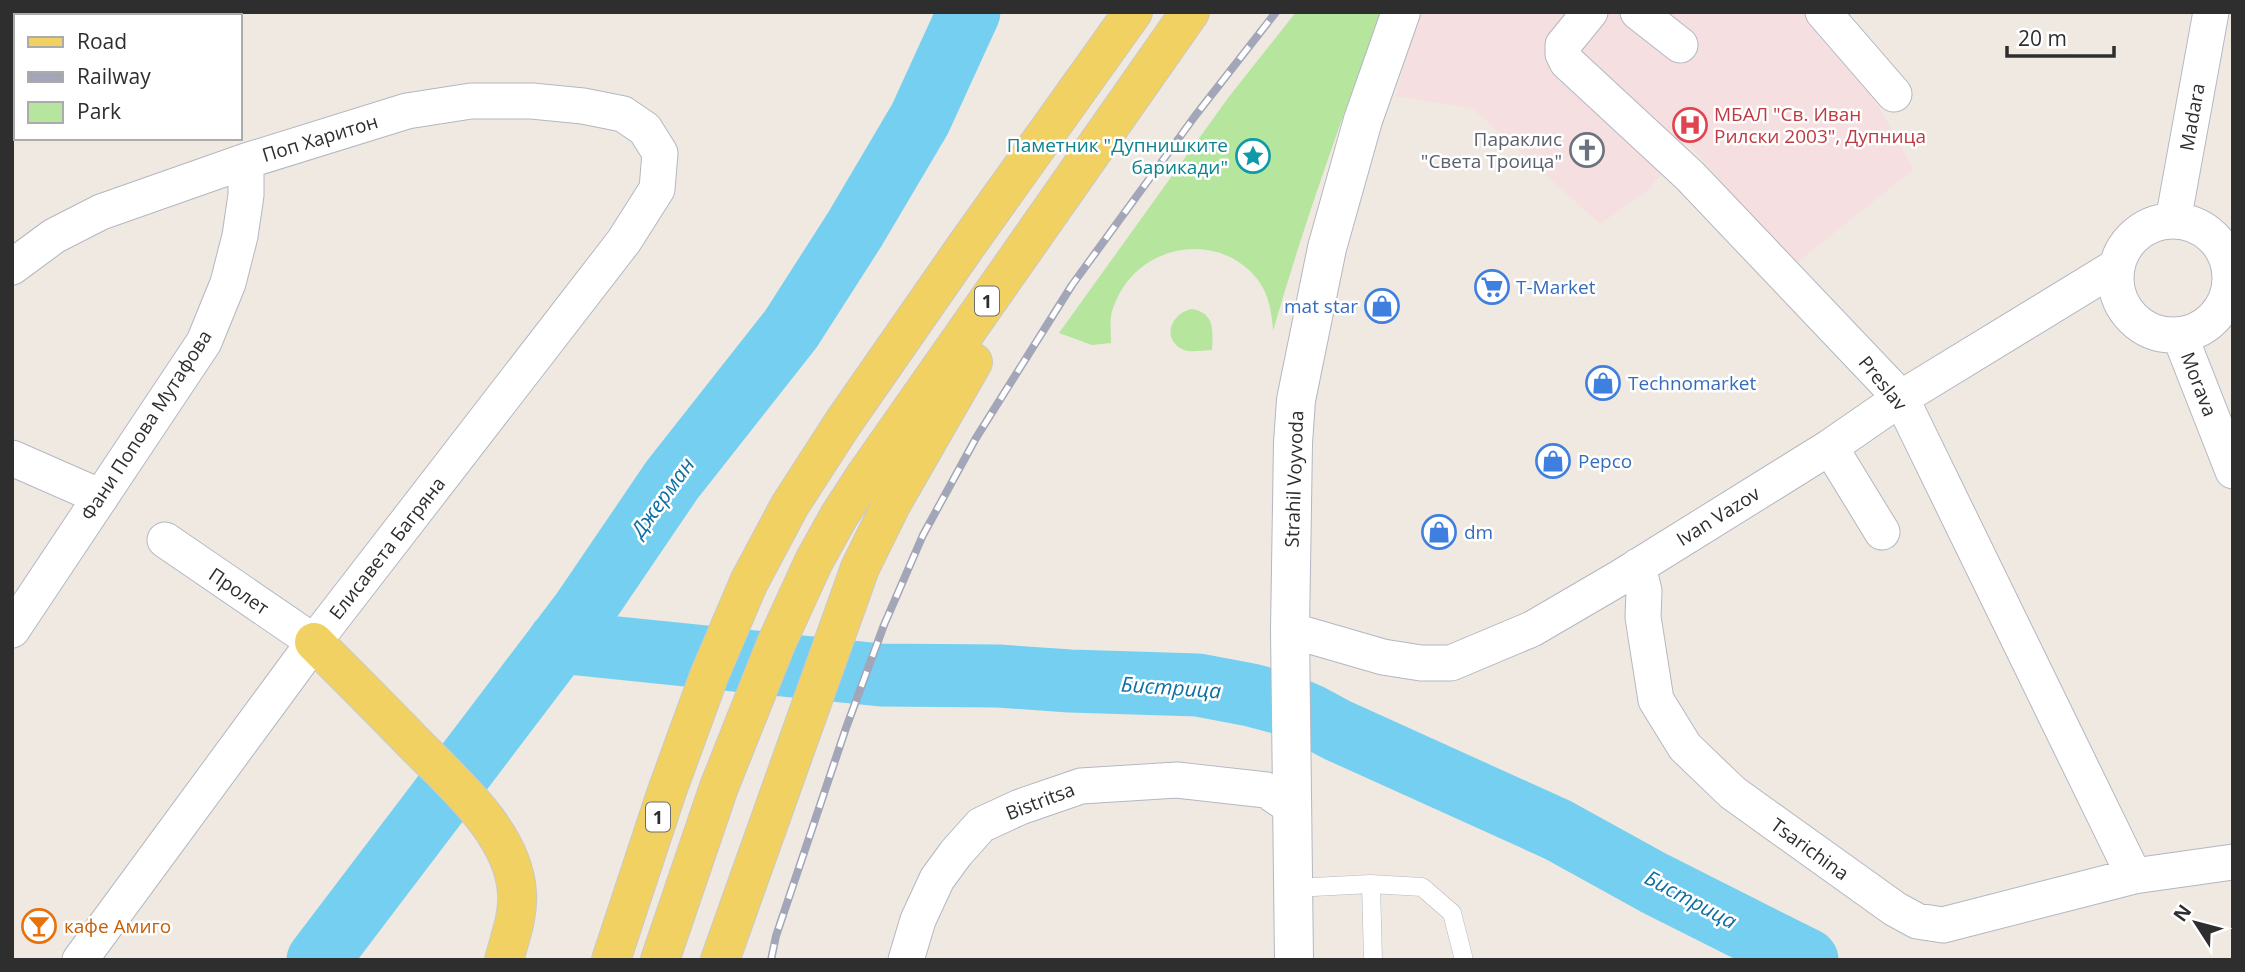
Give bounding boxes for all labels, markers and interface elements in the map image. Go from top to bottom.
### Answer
legend [14,14,242,140]
scale bar [2007,14,2114,58]
text: 20 m [2018,24,2067,52]
text: Road [77,27,127,55]
text: Railway [77,62,151,90]
street label: Madara [2173,81,2211,153]
text: Park [77,97,121,125]
place label: МБАЛ "Св. Иван Рилски 2003", Дупница [1714,101,1926,149]
hospital icon: МБАЛ "Св. Иван Рилски 2003", Дупница [1671,106,1709,144]
street label: Поп Харитон [259,108,381,168]
place label: Параклис "Света Троица" [1421,126,1562,174]
church icon: Параклис "Света Троица" [1568,131,1606,169]
place label: Паметник "Дупнишките барикади" [1007,132,1228,180]
place icon: Паметник "Дупнишките барикади" [1234,137,1272,175]
supermarket icon: T-Market [1473,268,1511,306]
place label: T-Market [1516,274,1596,300]
road number: 1 [975,286,999,316]
shop icon: mat star [1363,287,1401,325]
place label: mat star [1284,293,1358,319]
street label: Фани Попова Мутафова [75,325,217,525]
street label: Morava [2175,348,2223,420]
street label: Preslav [1853,350,1913,416]
shop icon: Technomarket [1584,364,1622,402]
place label: Technomarket [1628,370,1757,396]
street label: Strahil Voyvoda [1279,410,1309,548]
shop icon: Pepco [1534,442,1572,480]
place label: Pepco [1578,448,1632,474]
water label: Джерман [622,451,700,544]
street label: Елисавета Багряна [323,471,451,625]
street label: Ivan Vazov [1671,480,1765,552]
shop icon: dm [1420,513,1458,551]
place label: dm [1464,519,1493,545]
street label: Пролет [204,561,274,621]
water label: Бистрица [1120,670,1222,704]
street label: Bistritsa [1002,776,1078,826]
road number: 1 [646,802,670,832]
street label: Tsarichina [1766,812,1854,886]
water label: Бистрица [1640,863,1742,935]
north arrow [2161,888,2231,958]
text: N [2167,899,2197,927]
bar icon: кафе Амиго [20,907,58,945]
place label: кафе Амиго [64,913,171,939]

